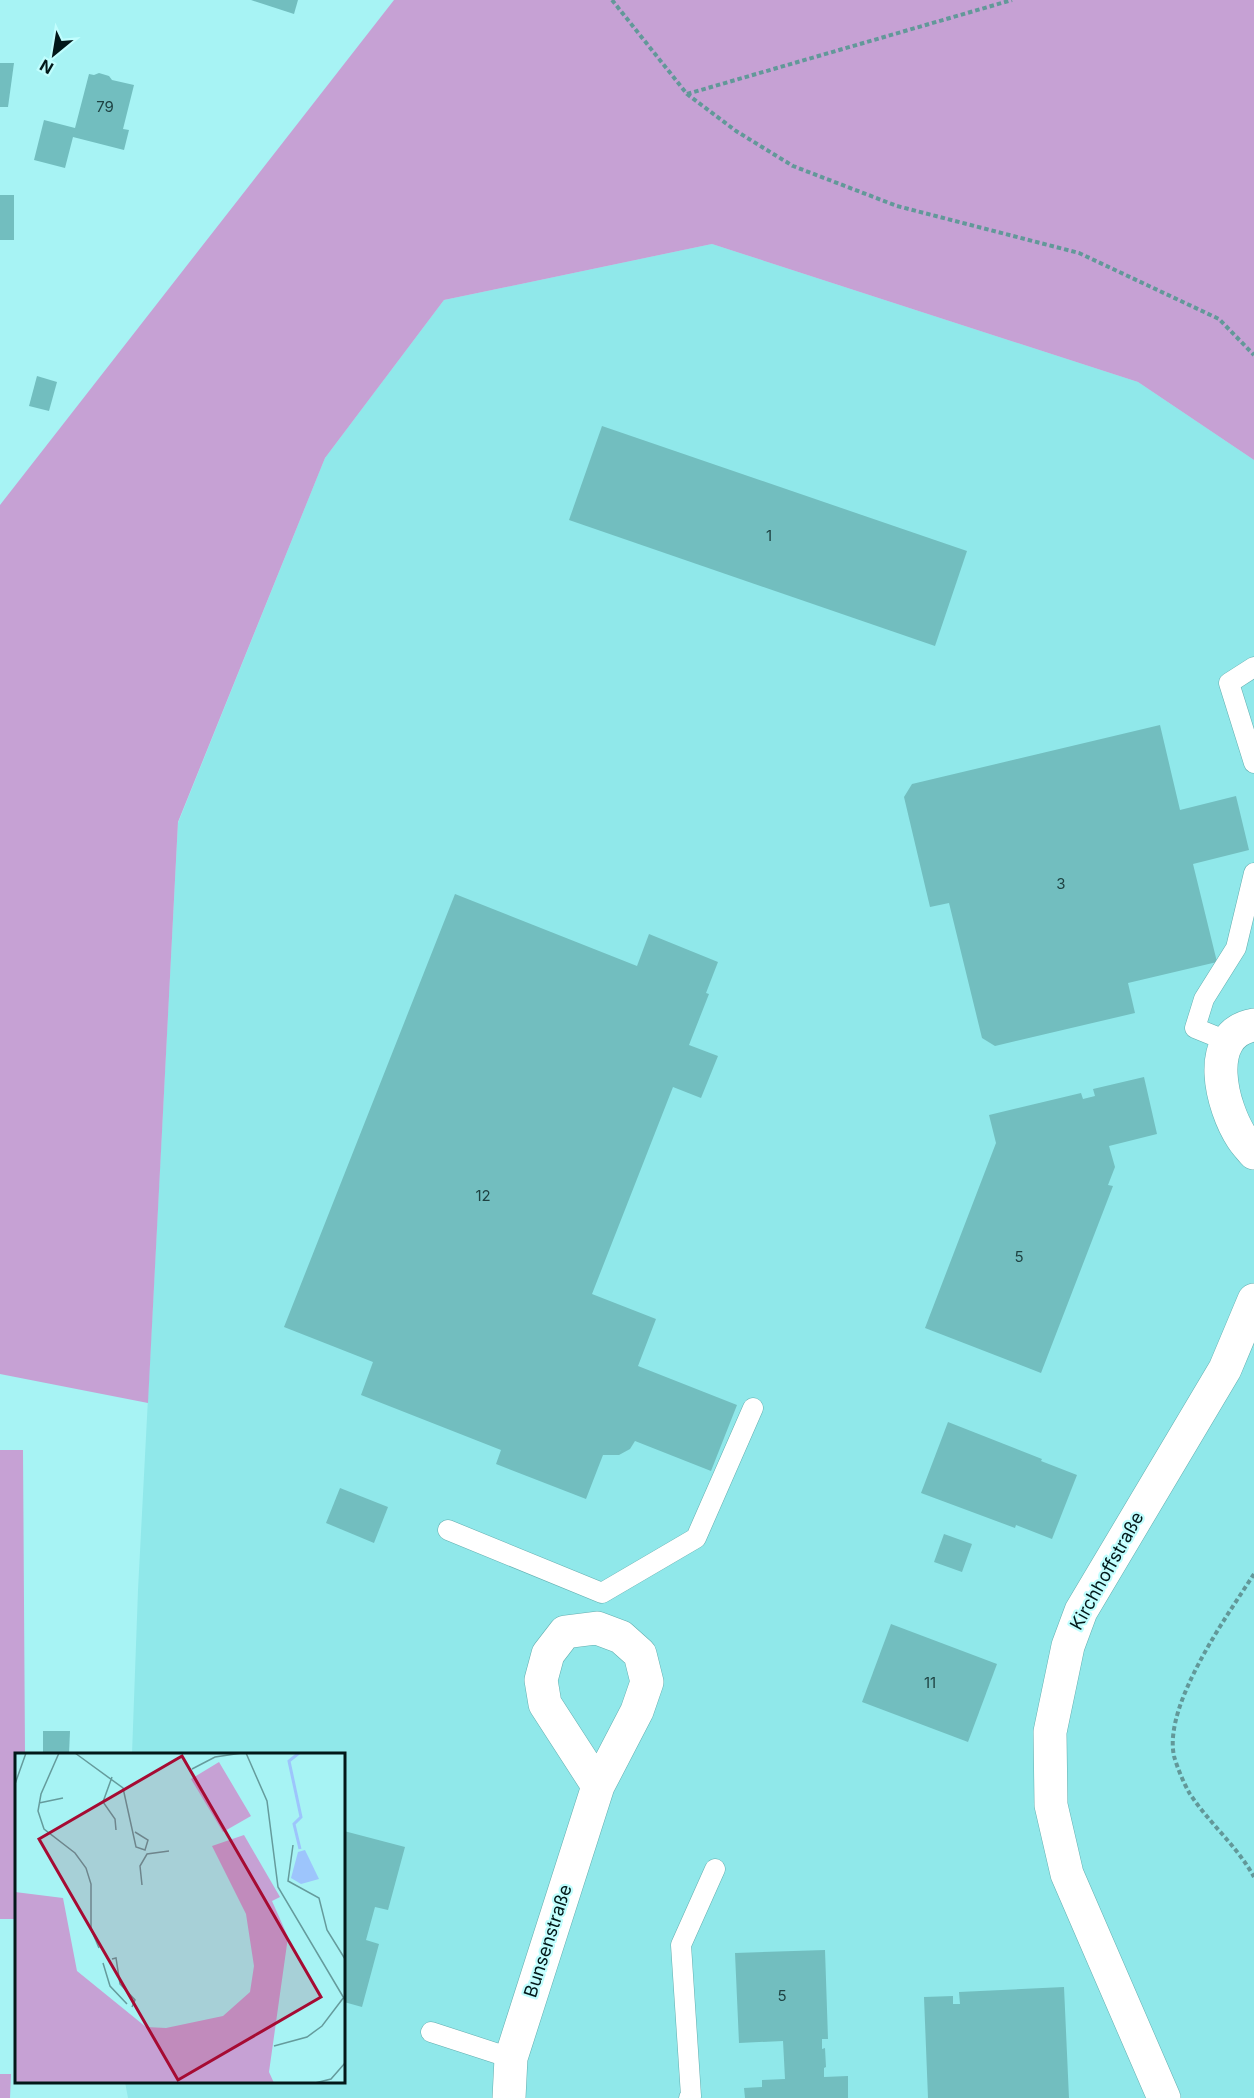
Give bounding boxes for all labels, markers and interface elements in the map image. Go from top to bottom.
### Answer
north arrow [24,24,84,84]
text: N [36,55,57,79]
house number: 79 [96,97,114,116]
house number: 1 [766,526,772,545]
house number: 3 [1056,874,1066,893]
house number: 12 [475,1186,491,1205]
house number: 5 [1014,1247,1024,1266]
street label: Kirchhoffstraße [1065,1508,1148,1633]
house number: 11 [924,1673,936,1692]
inset map [15,1753,345,2083]
street label: Bunsenstraße [519,1882,576,2000]
house number: 5 [777,1986,787,2005]

